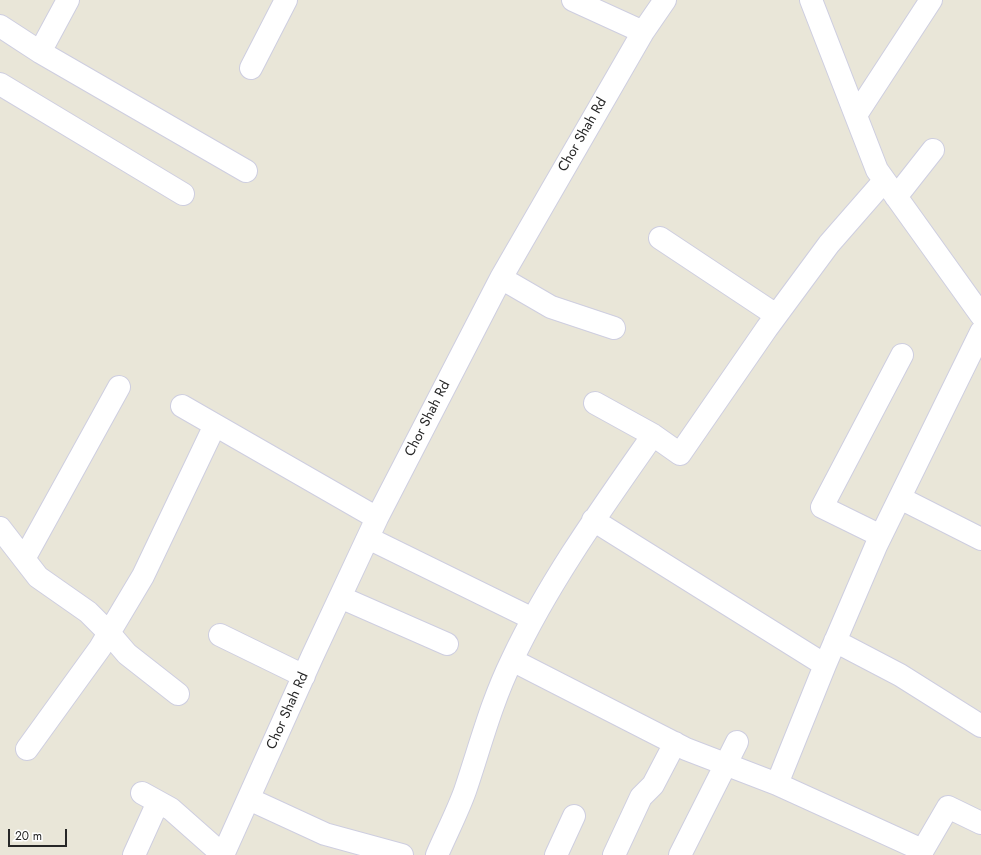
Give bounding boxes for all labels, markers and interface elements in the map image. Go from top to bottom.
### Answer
street label: Chor Shah Rd [555,95,611,175]
street label: Chor Shah Rd [402,378,454,460]
street label: Chor Shah Rd [264,670,312,752]
scale bar [10,821,69,847]
text: 20 m [15,827,42,845]

